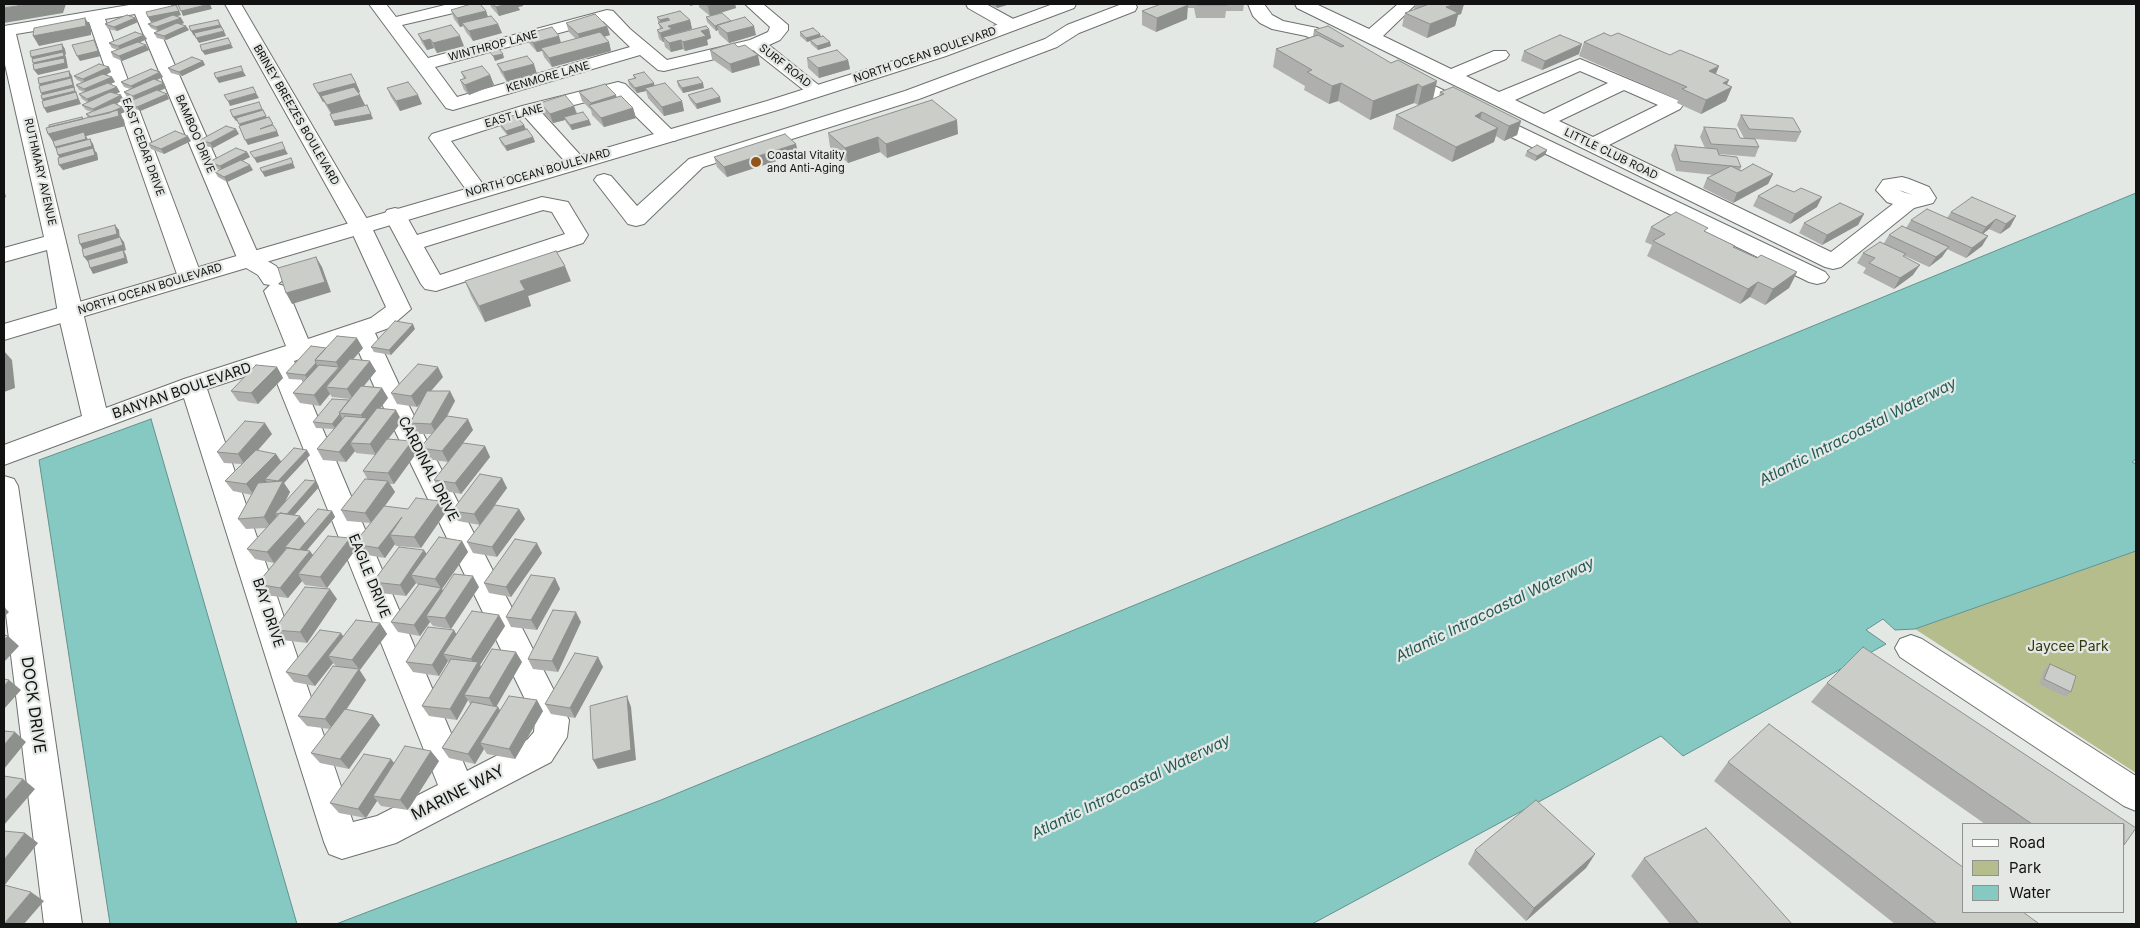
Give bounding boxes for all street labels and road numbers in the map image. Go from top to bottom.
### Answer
street label: NORTH OCEAN BOULEVARD [852,24,998,86]
street label: WINTHROP LANE [447,28,539,64]
street label: BRINEY BREEZES BOULEVARD [250,42,342,188]
street label: SURF ROAD [756,42,814,90]
street label: KENMORE LANE [505,59,591,95]
street label: BAMBOO DRIVE [173,93,217,175]
street label: EAST CEDAR DRIVE [119,96,167,198]
street label: EAST LANE [483,101,545,131]
street label: RUTHMARY AVENUE [21,117,59,227]
street label: LITTLE CLUB ROAD [1562,126,1660,182]
street label: NORTH OCEAN BOULEVARD [464,146,612,200]
street label: NORTH OCEAN BOULEVARD [76,261,224,317]
street label: BANYAN BOULEVARD [110,359,254,423]
street label: CARDINAL DRIVE [394,414,462,524]
street label: EAGLE DRIVE [344,531,394,621]
street label: BAY DRIVE [249,576,287,650]
street label: DOCK DRIVE [17,655,49,755]
street label: MARINE WAY [408,761,508,825]

